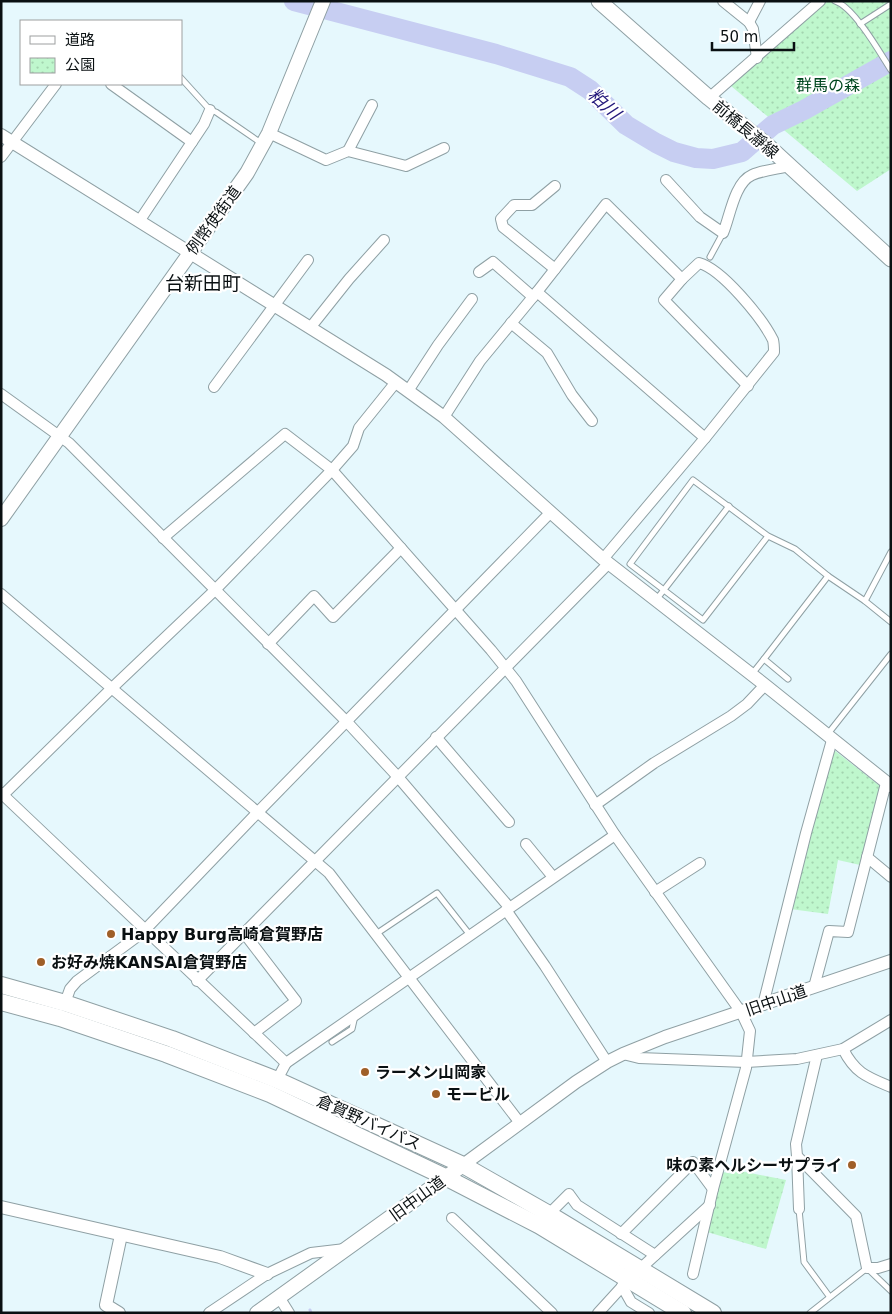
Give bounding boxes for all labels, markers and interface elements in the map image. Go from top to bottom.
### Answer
legend [20,20,182,85]
scale bar [712,20,794,52]
text: 50 m [720,28,758,46]
text: 道路 [65,31,95,49]
text: 公園 [65,56,95,74]
park label: 群馬の森 [796,76,860,95]
water label: 粕川 [584,84,626,125]
street label: 前橋長瀞線 [709,96,782,162]
street label: 例幣使街道 [182,182,245,258]
district label: 台新田町 [165,272,241,294]
place label: Happy Burg高崎倉賀野店 [121,925,323,944]
marker: Happy Burg高崎倉賀野店 [105,928,117,940]
place label: お好み焼KANSAI倉賀野店 [51,953,247,972]
marker: お好み焼KANSAI倉賀野店 [35,956,47,968]
street label: 旧中山道 [743,981,810,1020]
place label: ラーメン山岡家 [375,1063,486,1082]
marker: ラーメン山岡家 [359,1066,371,1078]
place label: モービル [446,1085,510,1104]
marker: モービル [430,1088,442,1100]
street label: 倉賀野バイパス [314,1091,424,1154]
place label: 味の素ヘルシーサプライ [666,1156,842,1175]
marker: 味の素ヘルシーサプライ [846,1159,858,1171]
street label: 旧中山道 [386,1172,449,1225]

